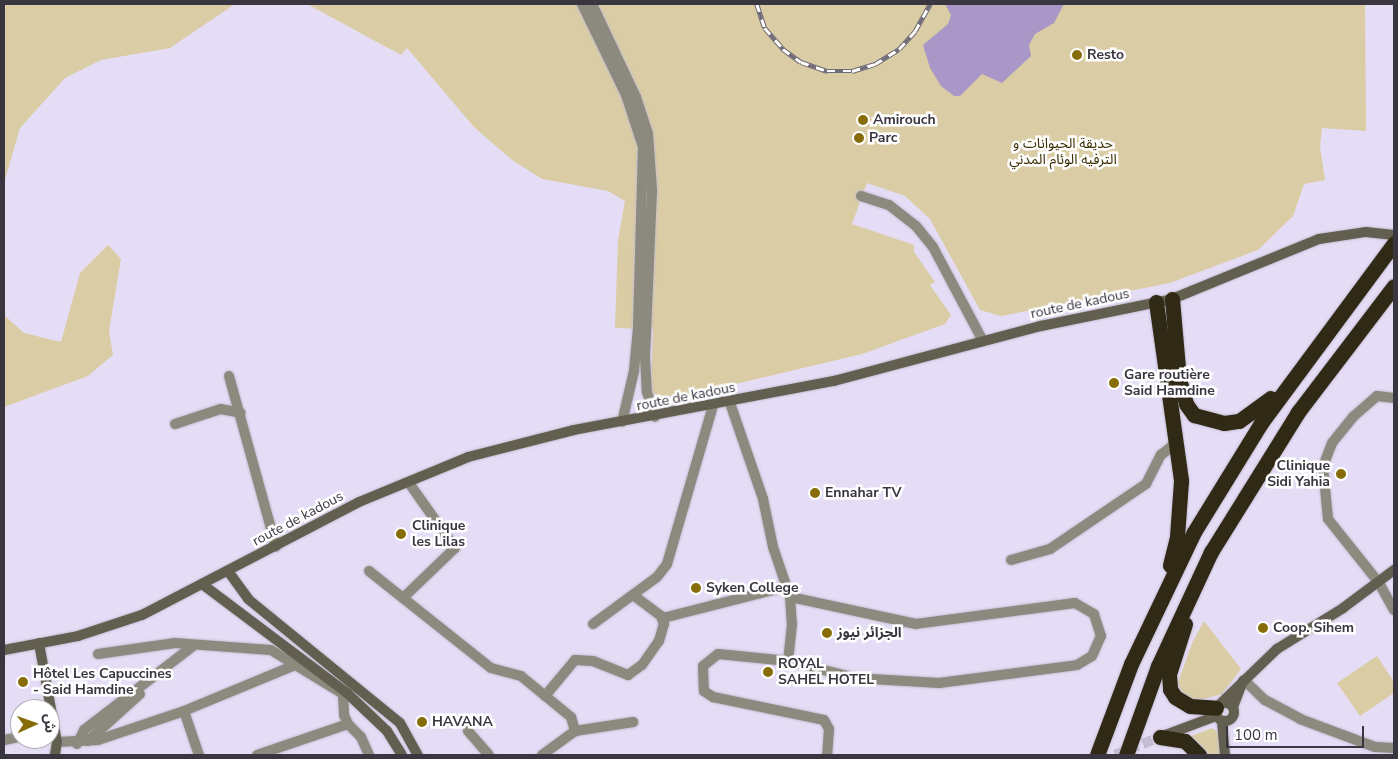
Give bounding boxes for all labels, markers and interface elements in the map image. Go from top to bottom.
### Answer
place label: Resto [1087,47,1124,63]
marker: Resto [1071,49,1083,61]
place label: Amirouch [873,112,936,128]
marker: Amirouch [857,114,869,126]
place label: Parc [869,130,897,146]
marker: Parc [853,132,865,144]
park label: حديقة الحيوانات و الترفيه الوئام المدني [1009,136,1117,168]
street label: route de kadous [1029,285,1131,323]
place label: Gare routière Said Hamdine [1124,367,1215,400]
marker: Gare routière Said Hamdine [1108,377,1120,389]
street label: route de kadous [635,379,737,415]
place label: Clinique Sidi Yahia [1267,458,1330,491]
marker: Clinique Sidi Yahia [1334,467,1348,481]
place label: Ennahar TV [825,485,901,501]
marker: Ennahar TV [809,487,821,499]
street label: route de kadous [250,488,346,550]
place label: Clinique les Lilas [412,518,465,550]
marker: Clinique les Lilas [394,527,408,541]
place label: Syken College [706,580,799,596]
marker: Syken College [690,582,702,594]
place label: Coop. Sihem [1273,620,1354,636]
marker: Coop. Sihem [1257,622,1269,634]
place label: الجزائر نيوز [837,625,902,641]
marker: الجزائر نيوز [821,627,833,639]
place label: ROYAL SAHEL HOTEL [778,656,874,689]
place label: Hôtel Les Capuccines - Said Hamdine [33,666,172,699]
marker: ROYAL SAHEL HOTEL [762,666,774,678]
marker: Hôtel Les Capuccines - Said Hamdine [17,676,29,688]
north arrow [10,699,60,749]
text: ش [40,714,59,733]
place label: HAVANA [432,714,493,730]
marker: HAVANA [416,716,428,728]
scale bar [1228,716,1366,748]
text: 100 m [1234,725,1278,745]

